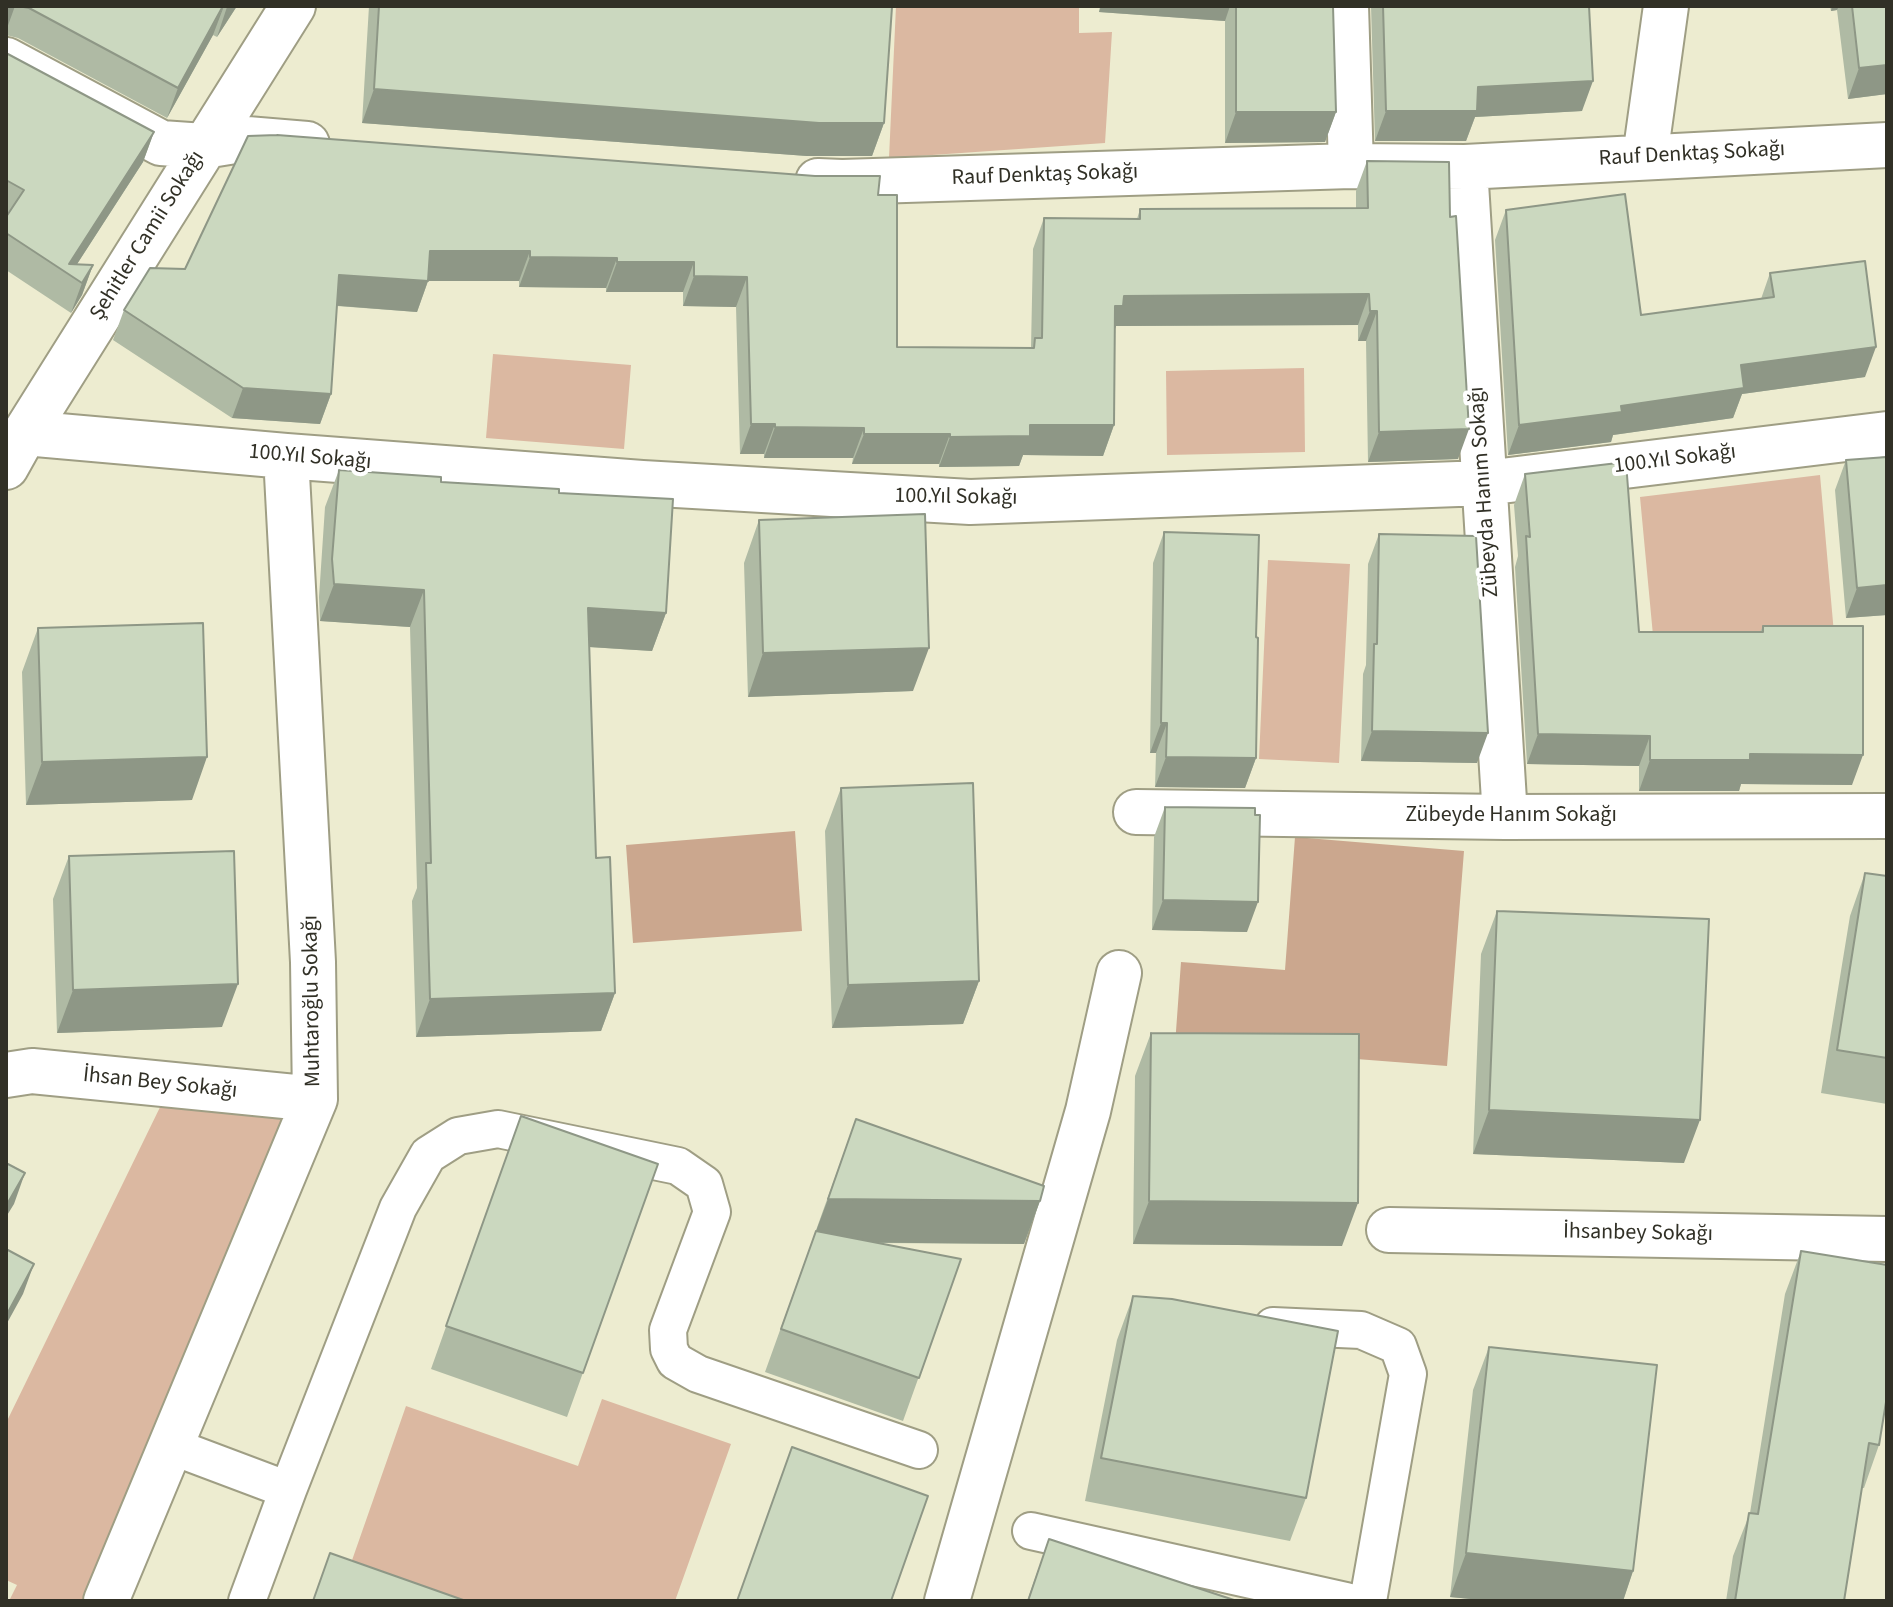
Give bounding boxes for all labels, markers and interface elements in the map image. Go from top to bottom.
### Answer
street label: Rauf Denktaş Sokağı [1598,137,1786,173]
street label: Şehitler Camii Sokağı [85,146,211,326]
street label: Rauf Denktaş Sokağı [951,160,1139,192]
street label: Zübeyda Hanım Sokağı [1464,385,1506,599]
street label: 100.Yıl Sokağı [247,439,373,477]
street label: 100.Yıl Sokağı [1612,439,1738,481]
street label: 100.Yıl Sokağı [894,484,1018,512]
street label: Zübeyde Hanım Sokağı [1405,803,1617,829]
street label: Muhtaroğlu Sokağı [298,915,328,1087]
street label: İhsan Bey Sokağı [82,1063,238,1105]
street label: İhsanbey Sokağı [1563,1219,1713,1249]

